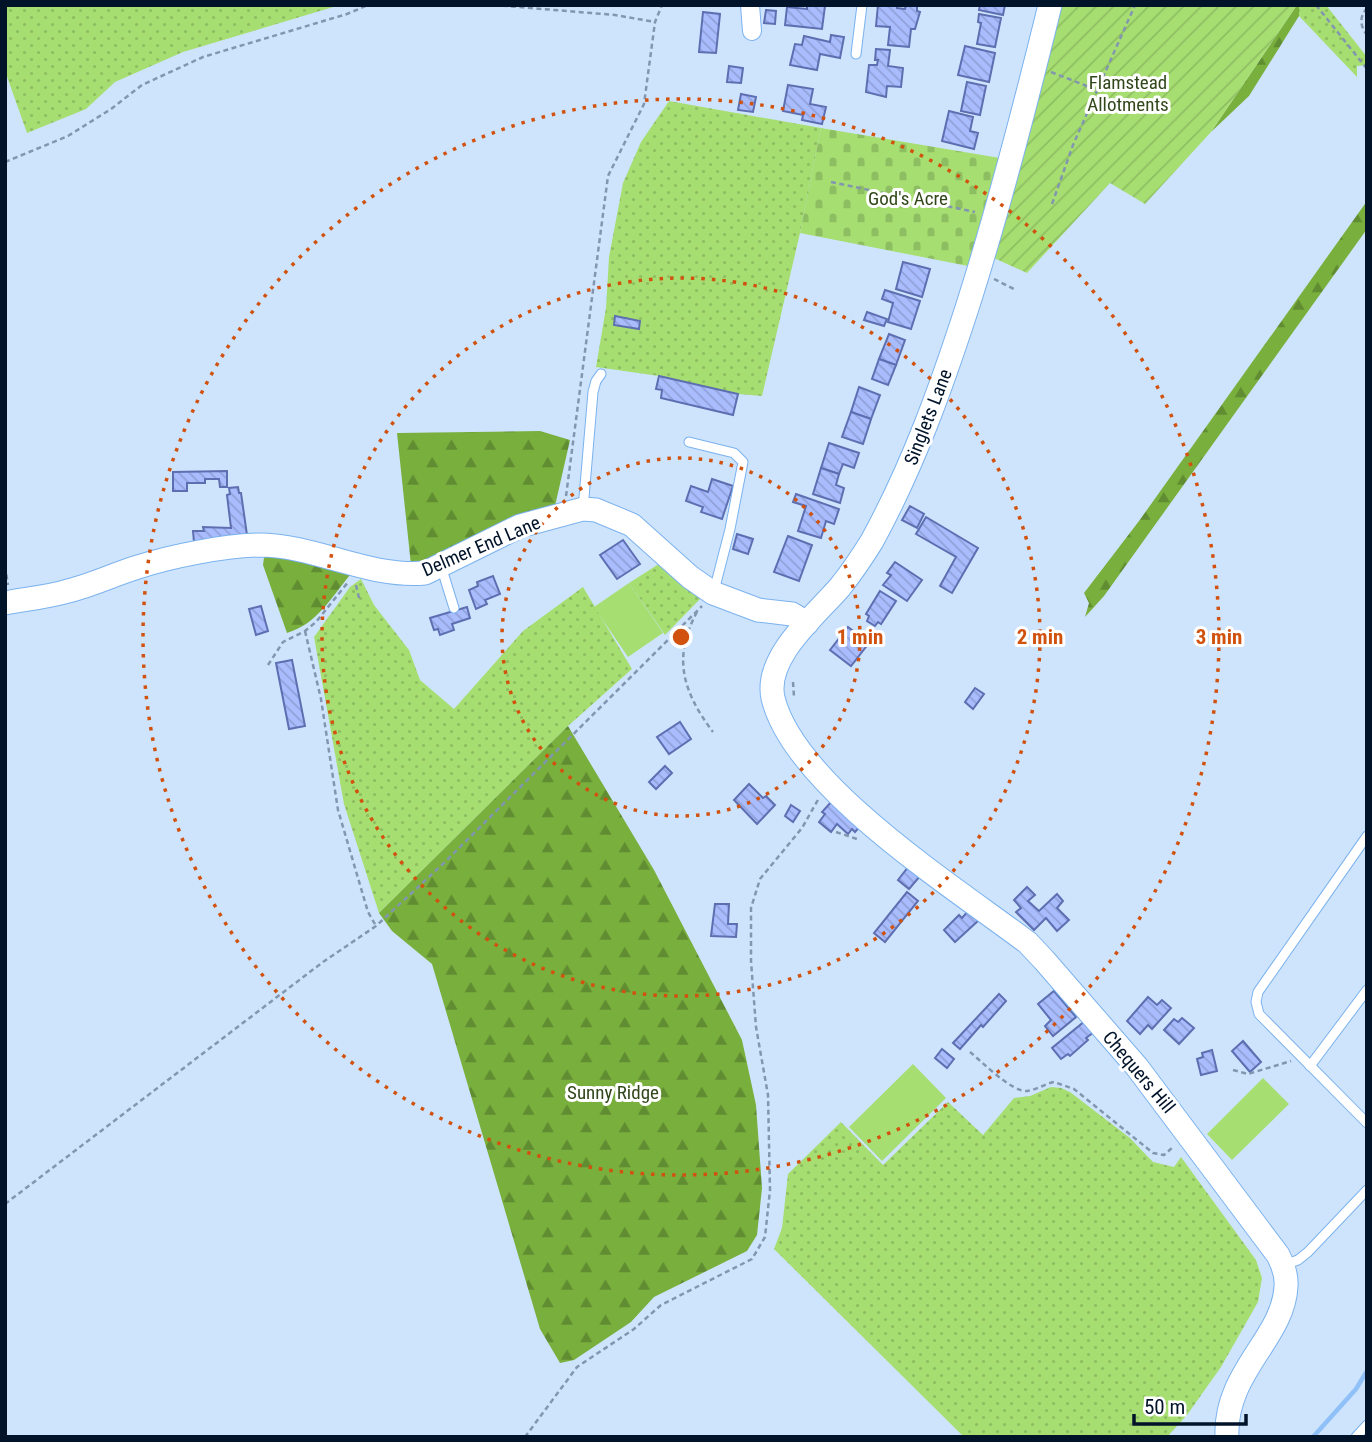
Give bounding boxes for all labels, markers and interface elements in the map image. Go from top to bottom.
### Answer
park label: Flamstead Allotments [1087,71,1169,116]
park label: God's Acre [868,187,948,210]
street label: Singlets Lane [899,366,957,468]
street label: Delmer End Lane [418,511,544,581]
centre of rings [669,625,693,649]
text: 1 min [837,625,883,649]
text: 2 min [1017,625,1063,649]
text: 3 min [1196,625,1242,649]
street label: Chequers Hill [1098,1026,1180,1118]
park label: Sunny Ridge [567,1081,659,1104]
scale bar [1134,1382,1246,1426]
text: 50 m [1144,1395,1185,1419]

